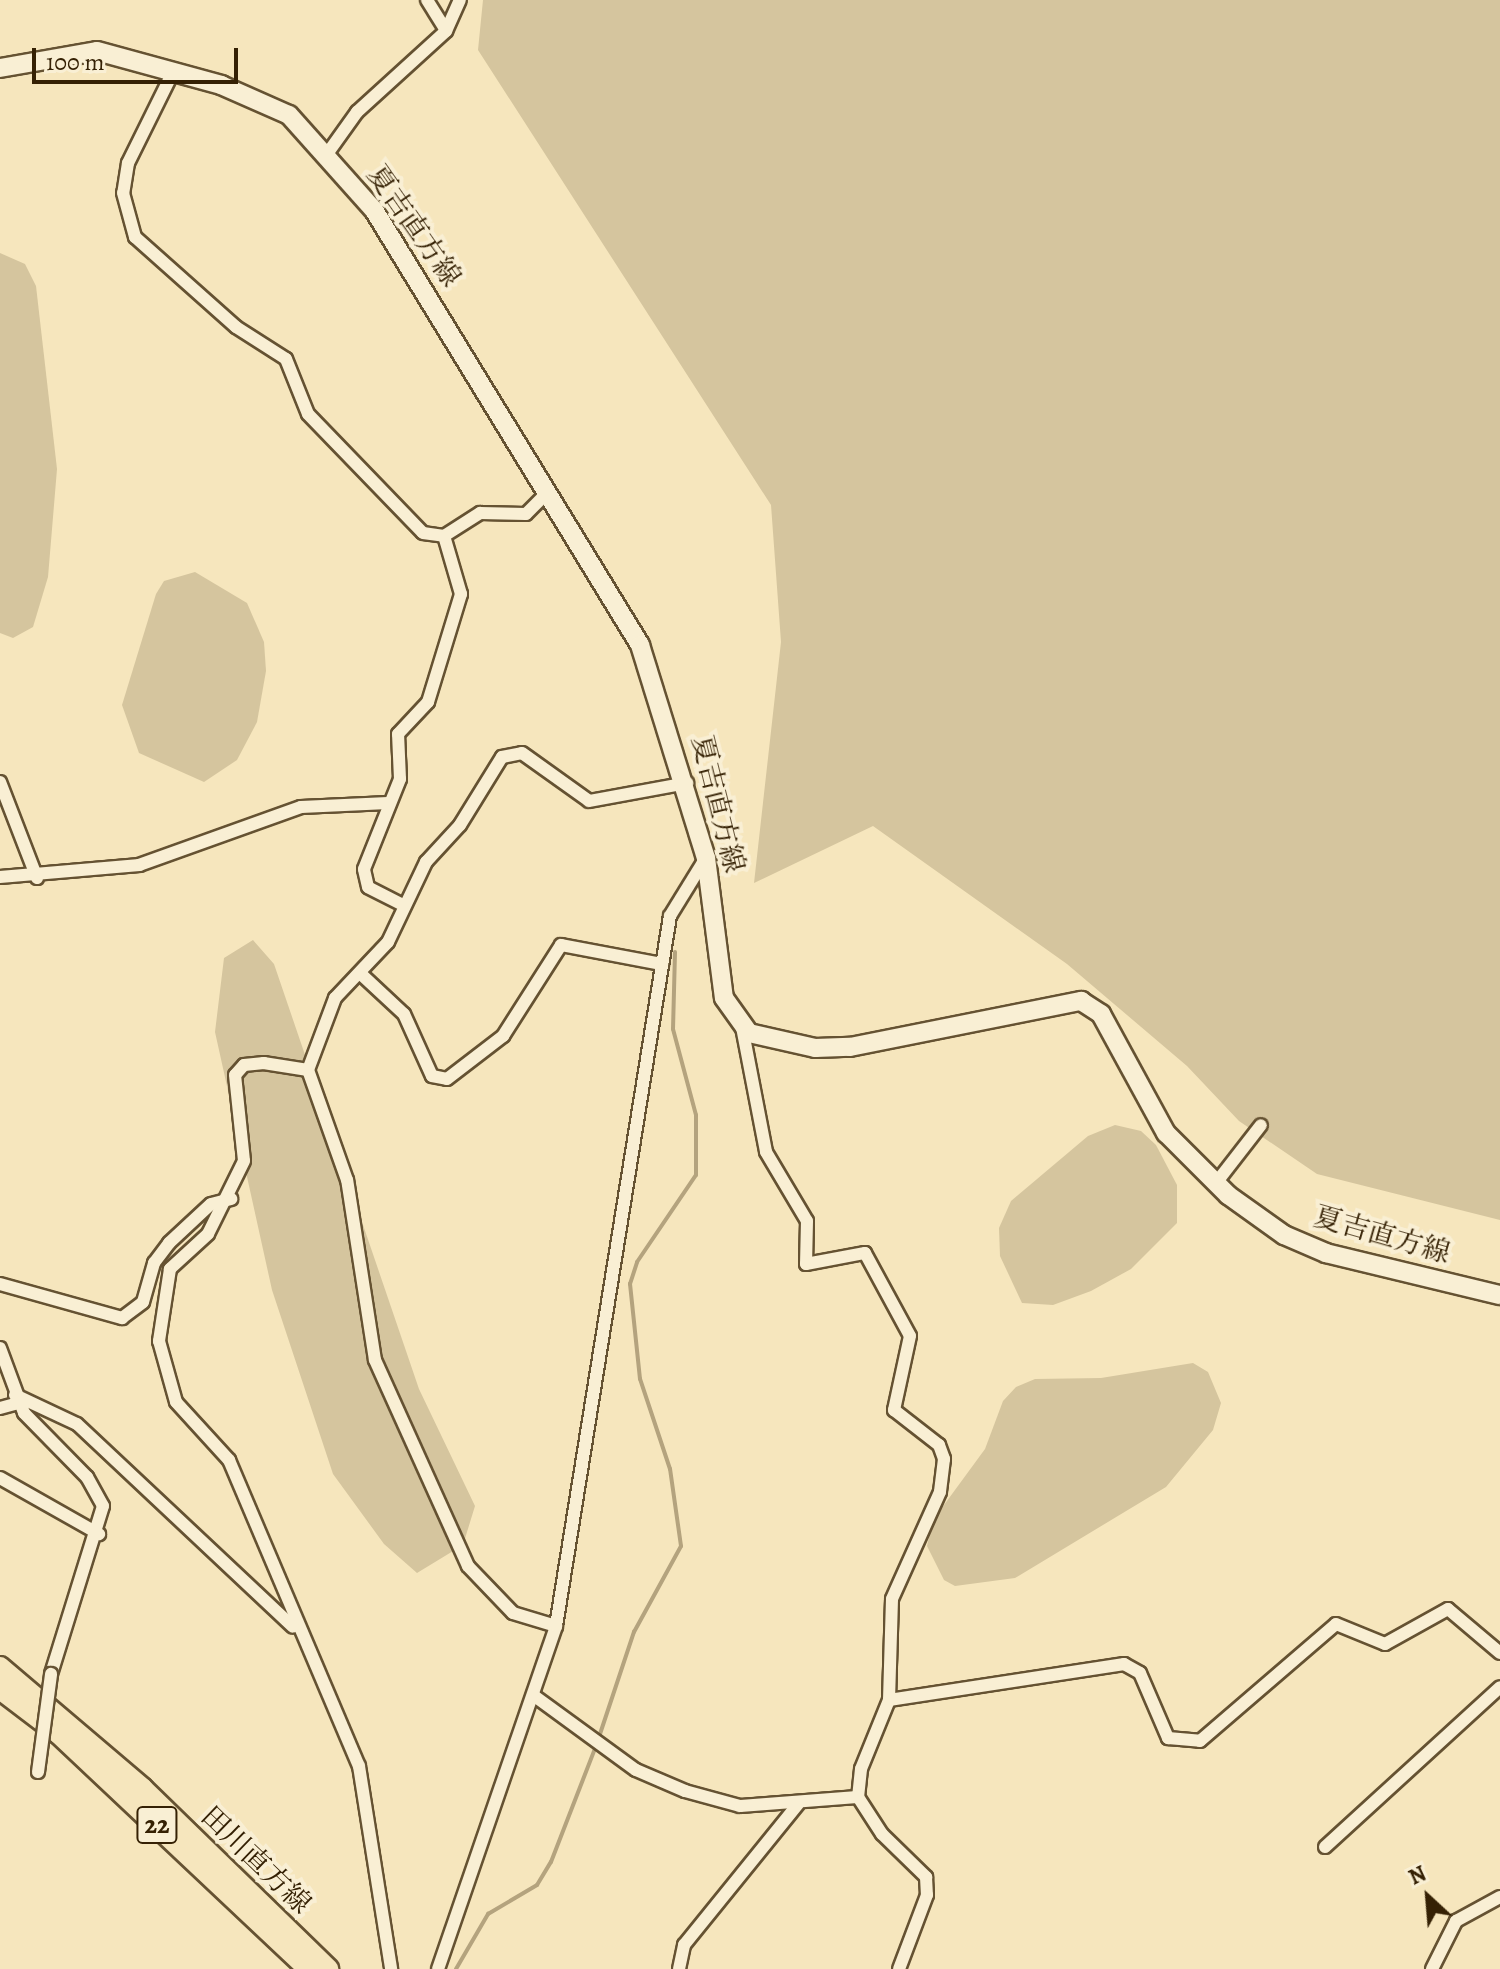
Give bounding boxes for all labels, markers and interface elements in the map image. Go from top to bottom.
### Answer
scale bar [36,32,242,82]
text: 100 m [46,46,105,78]
street label: 夏吉直方線 [360,159,468,293]
street label: 夏吉直方線 [685,732,751,876]
street label: 夏吉直方線 [1310,1200,1454,1270]
street label: 田川直方線 [194,1799,318,1921]
road number: 22 [135,1803,179,1847]
north arrow [1388,1857,1468,1937]
text: N [1404,1858,1431,1892]

